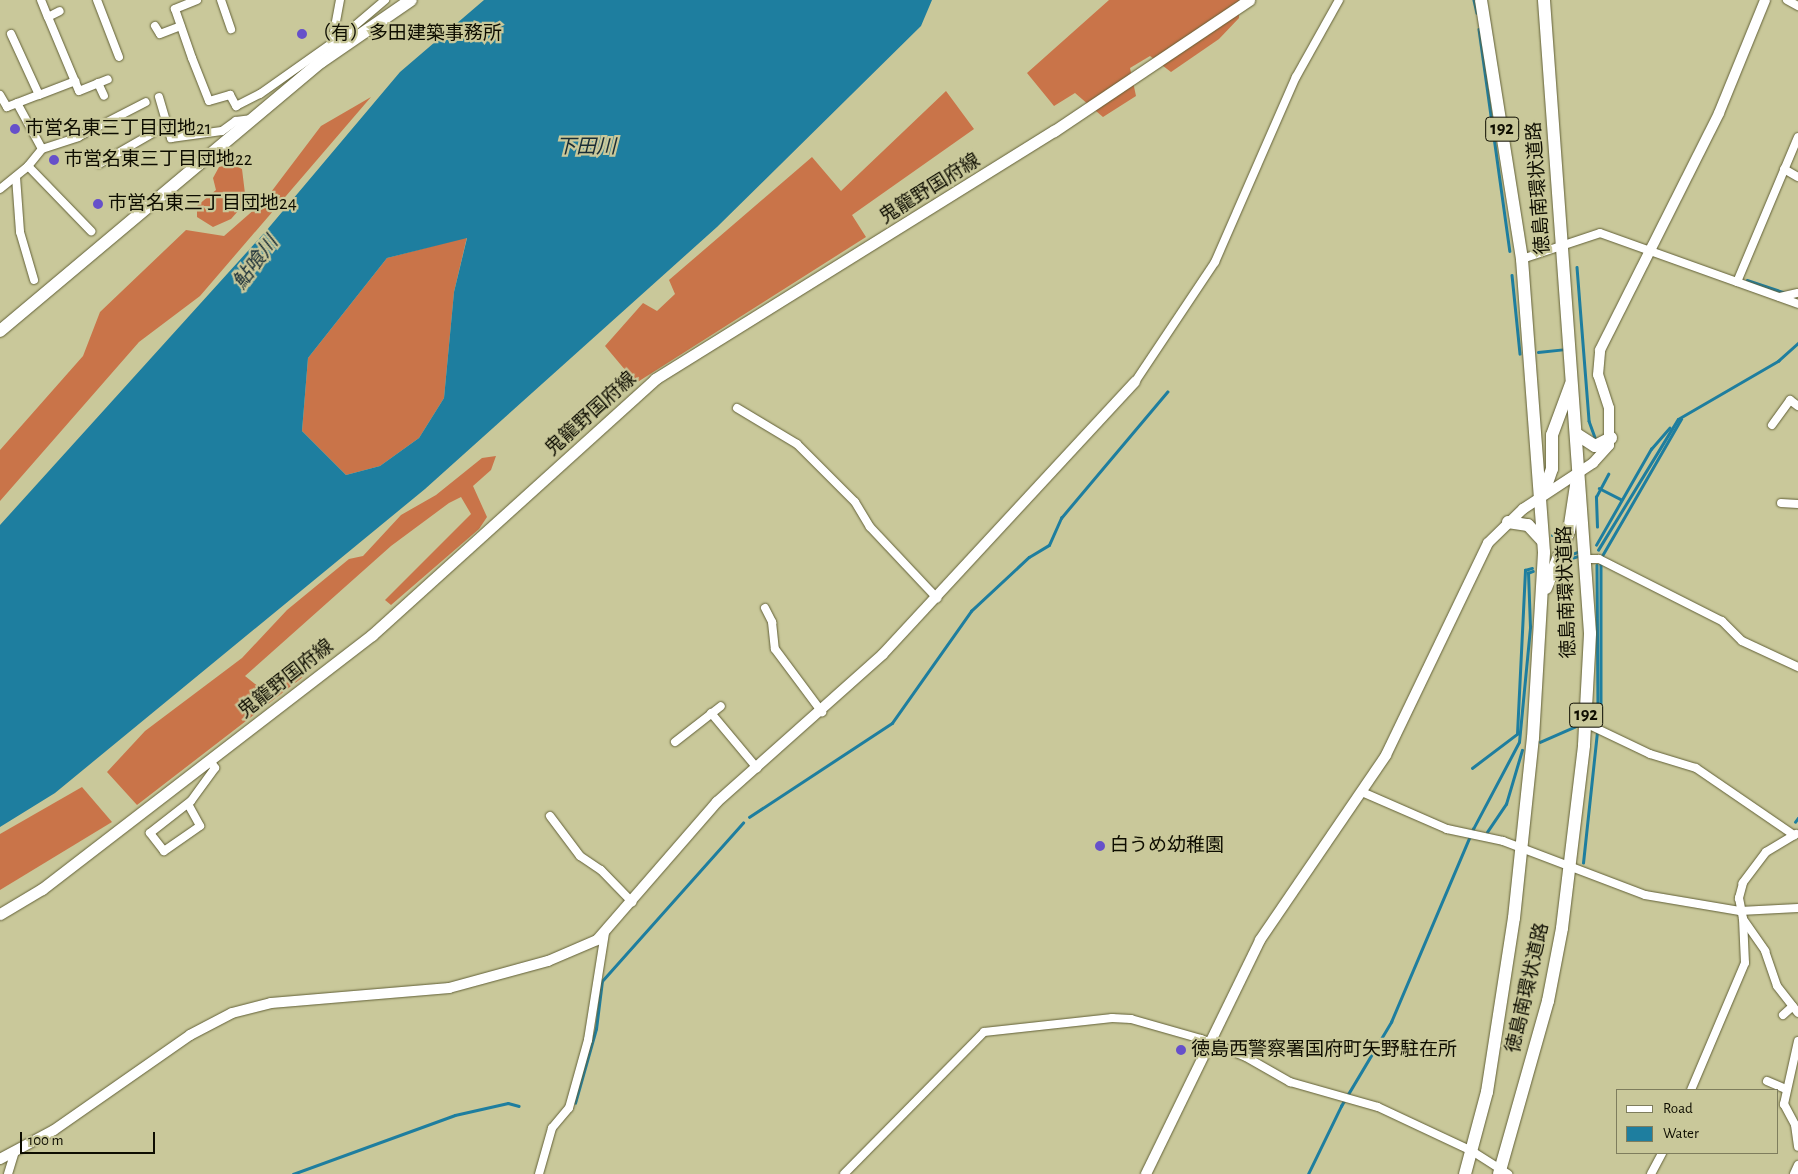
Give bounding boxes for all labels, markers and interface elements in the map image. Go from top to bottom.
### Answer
place label: （有）多田建築事務所 [312,23,502,45]
marker: （有）多田建築事務所 [296,28,308,40]
road number: 192 [1484,114,1520,144]
place label: 市営名東三丁目団地21 [25,118,211,140]
street label: 徳島南環状道路 [1523,121,1555,255]
marker: 市営名東三丁目団地21 [9,123,21,135]
water label: 下田川 [556,135,616,159]
place label: 市営名東三丁目団地22 [64,149,252,171]
street label: 鬼籠野国府線 [876,149,984,229]
marker: 市営名東三丁目団地22 [48,154,60,166]
place label: 市営名東三丁目団地24 [108,193,297,215]
marker: 市営名東三丁目団地24 [92,198,104,210]
water label: 鮎喰川 [228,232,284,294]
street label: 鬼籠野国府線 [541,367,641,461]
street label: 徳島南環状道路 [1553,525,1581,659]
street label: 鬼籠野国府線 [234,635,338,723]
road number: 192 [1568,700,1604,730]
place label: 白うめ幼稚園 [1110,835,1224,857]
marker: 白うめ幼稚園 [1094,840,1106,852]
street label: 徳島南環状道路 [1502,921,1554,1055]
place label: 徳島西警察署国府町矢野駐在所 [1191,1039,1457,1061]
marker: 徳島西警察署国府町矢野駐在所 [1175,1044,1187,1056]
legend [1616,1089,1778,1154]
text: Road [1663,1101,1693,1116]
scale bar [22,1122,158,1154]
text: Water [1663,1126,1699,1141]
text: 100 m [28,1133,63,1148]

